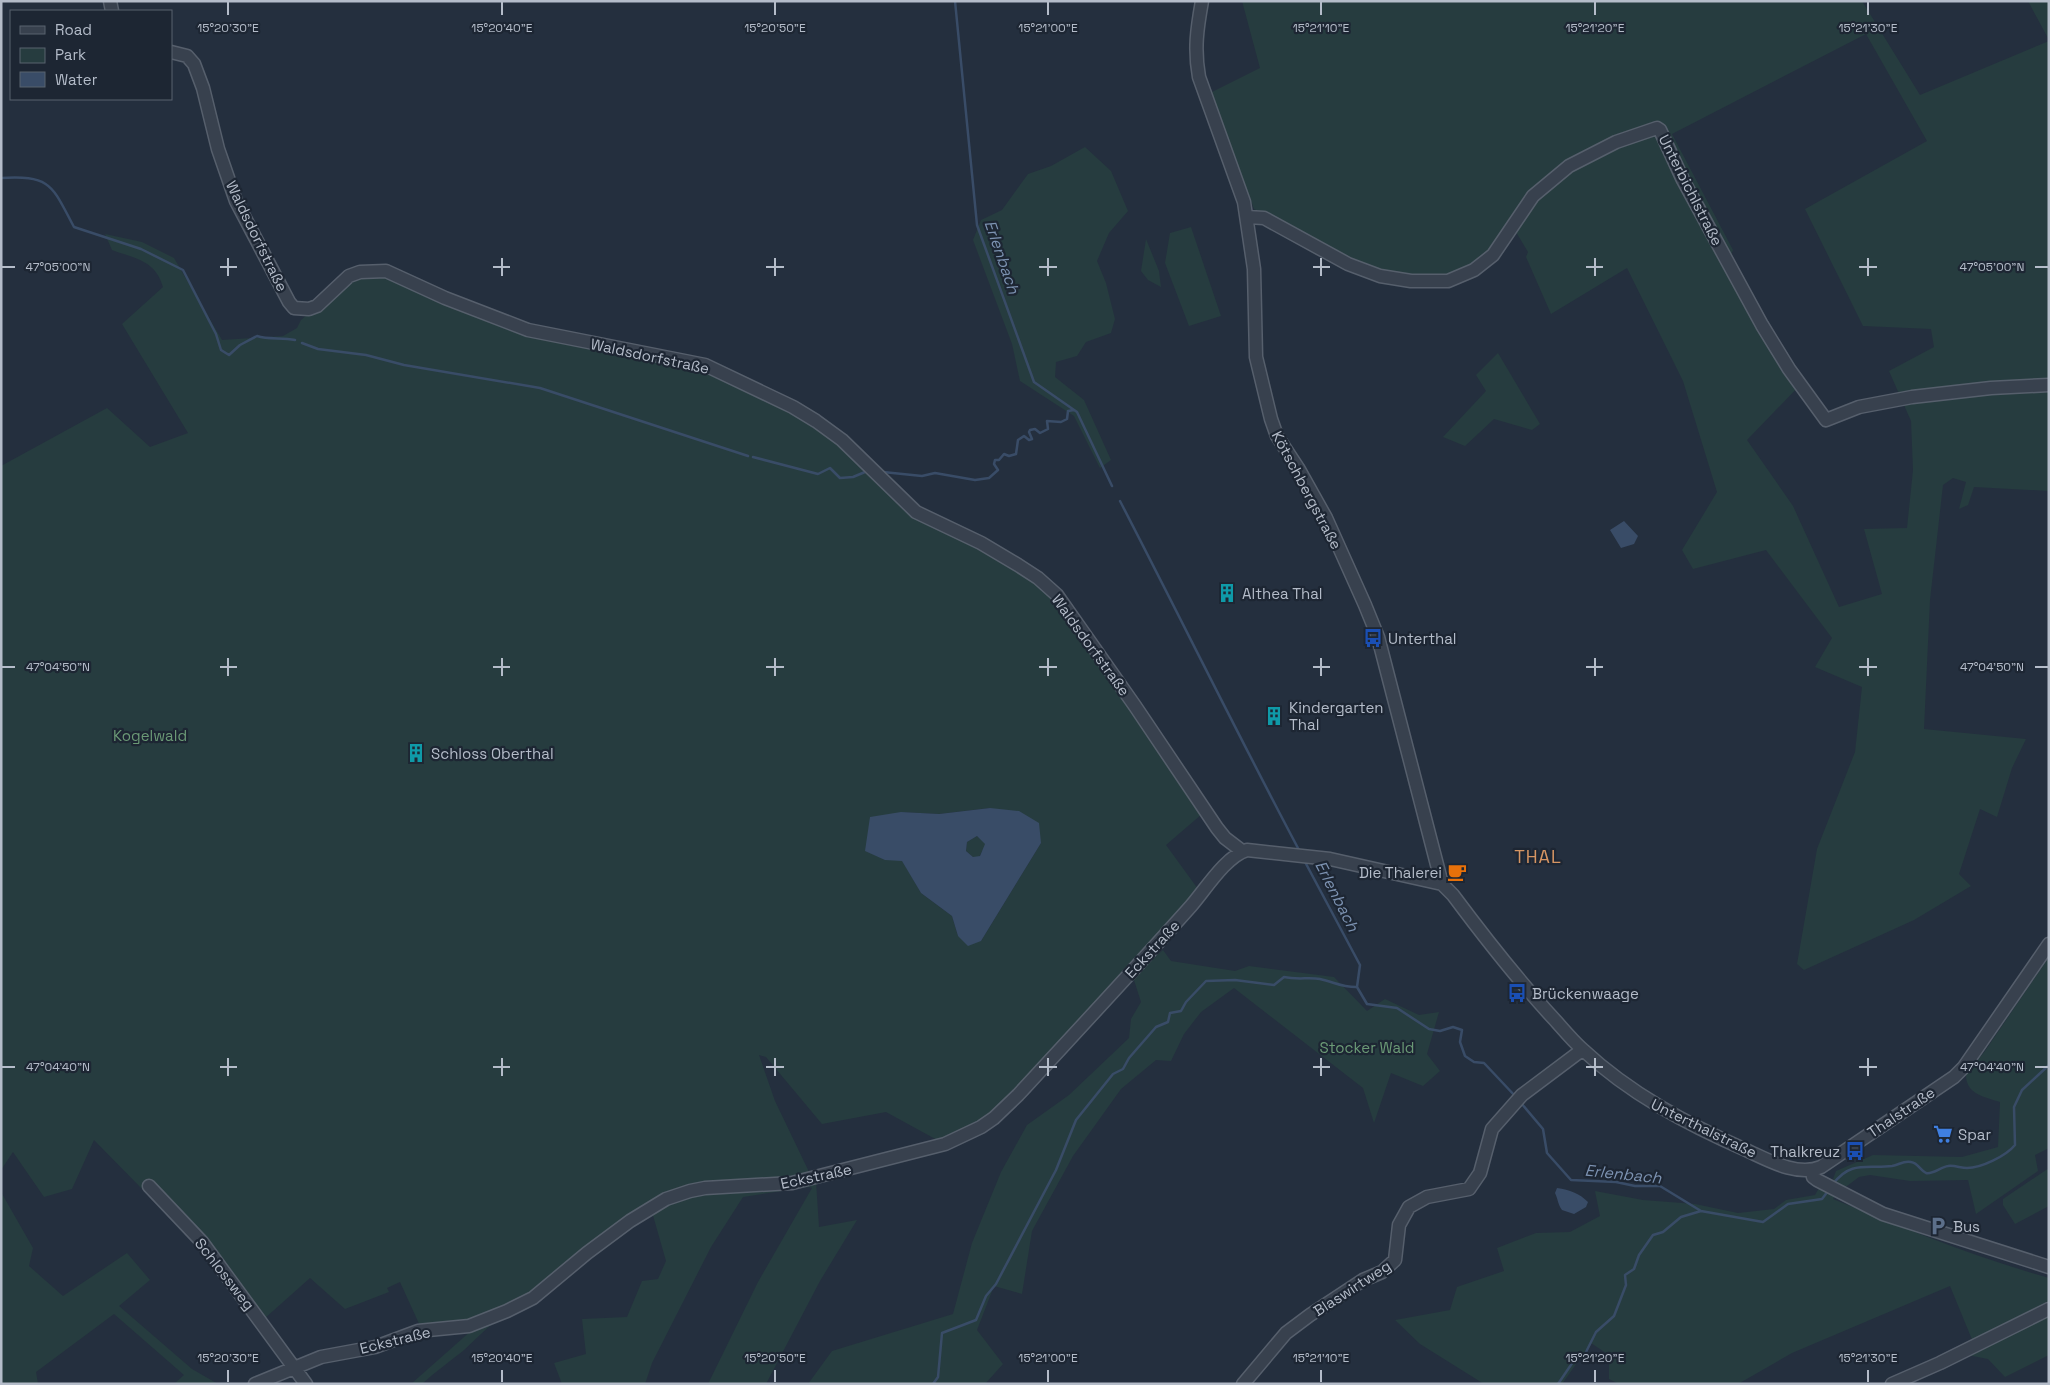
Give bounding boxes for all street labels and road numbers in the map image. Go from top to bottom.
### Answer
street label: Unterbichlstraße [1655,131,1727,249]
street label: Waldsdorfstraße [222,178,292,295]
street label: Waldsdorfstraße [589,334,711,378]
street label: Kötschbergstraße [1268,428,1346,553]
street label: Waldsdorfstraße [1048,591,1134,700]
street label: Eckstraße [1120,916,1184,982]
street label: Thalstraße [1864,1082,1938,1141]
street label: Unterthalstraße [1648,1094,1760,1162]
street label: Eckstraße [779,1159,853,1193]
street label: Schlossweg [191,1234,259,1314]
street label: Blaswirtweg [1310,1256,1394,1320]
street label: Eckstraße [358,1322,432,1358]

